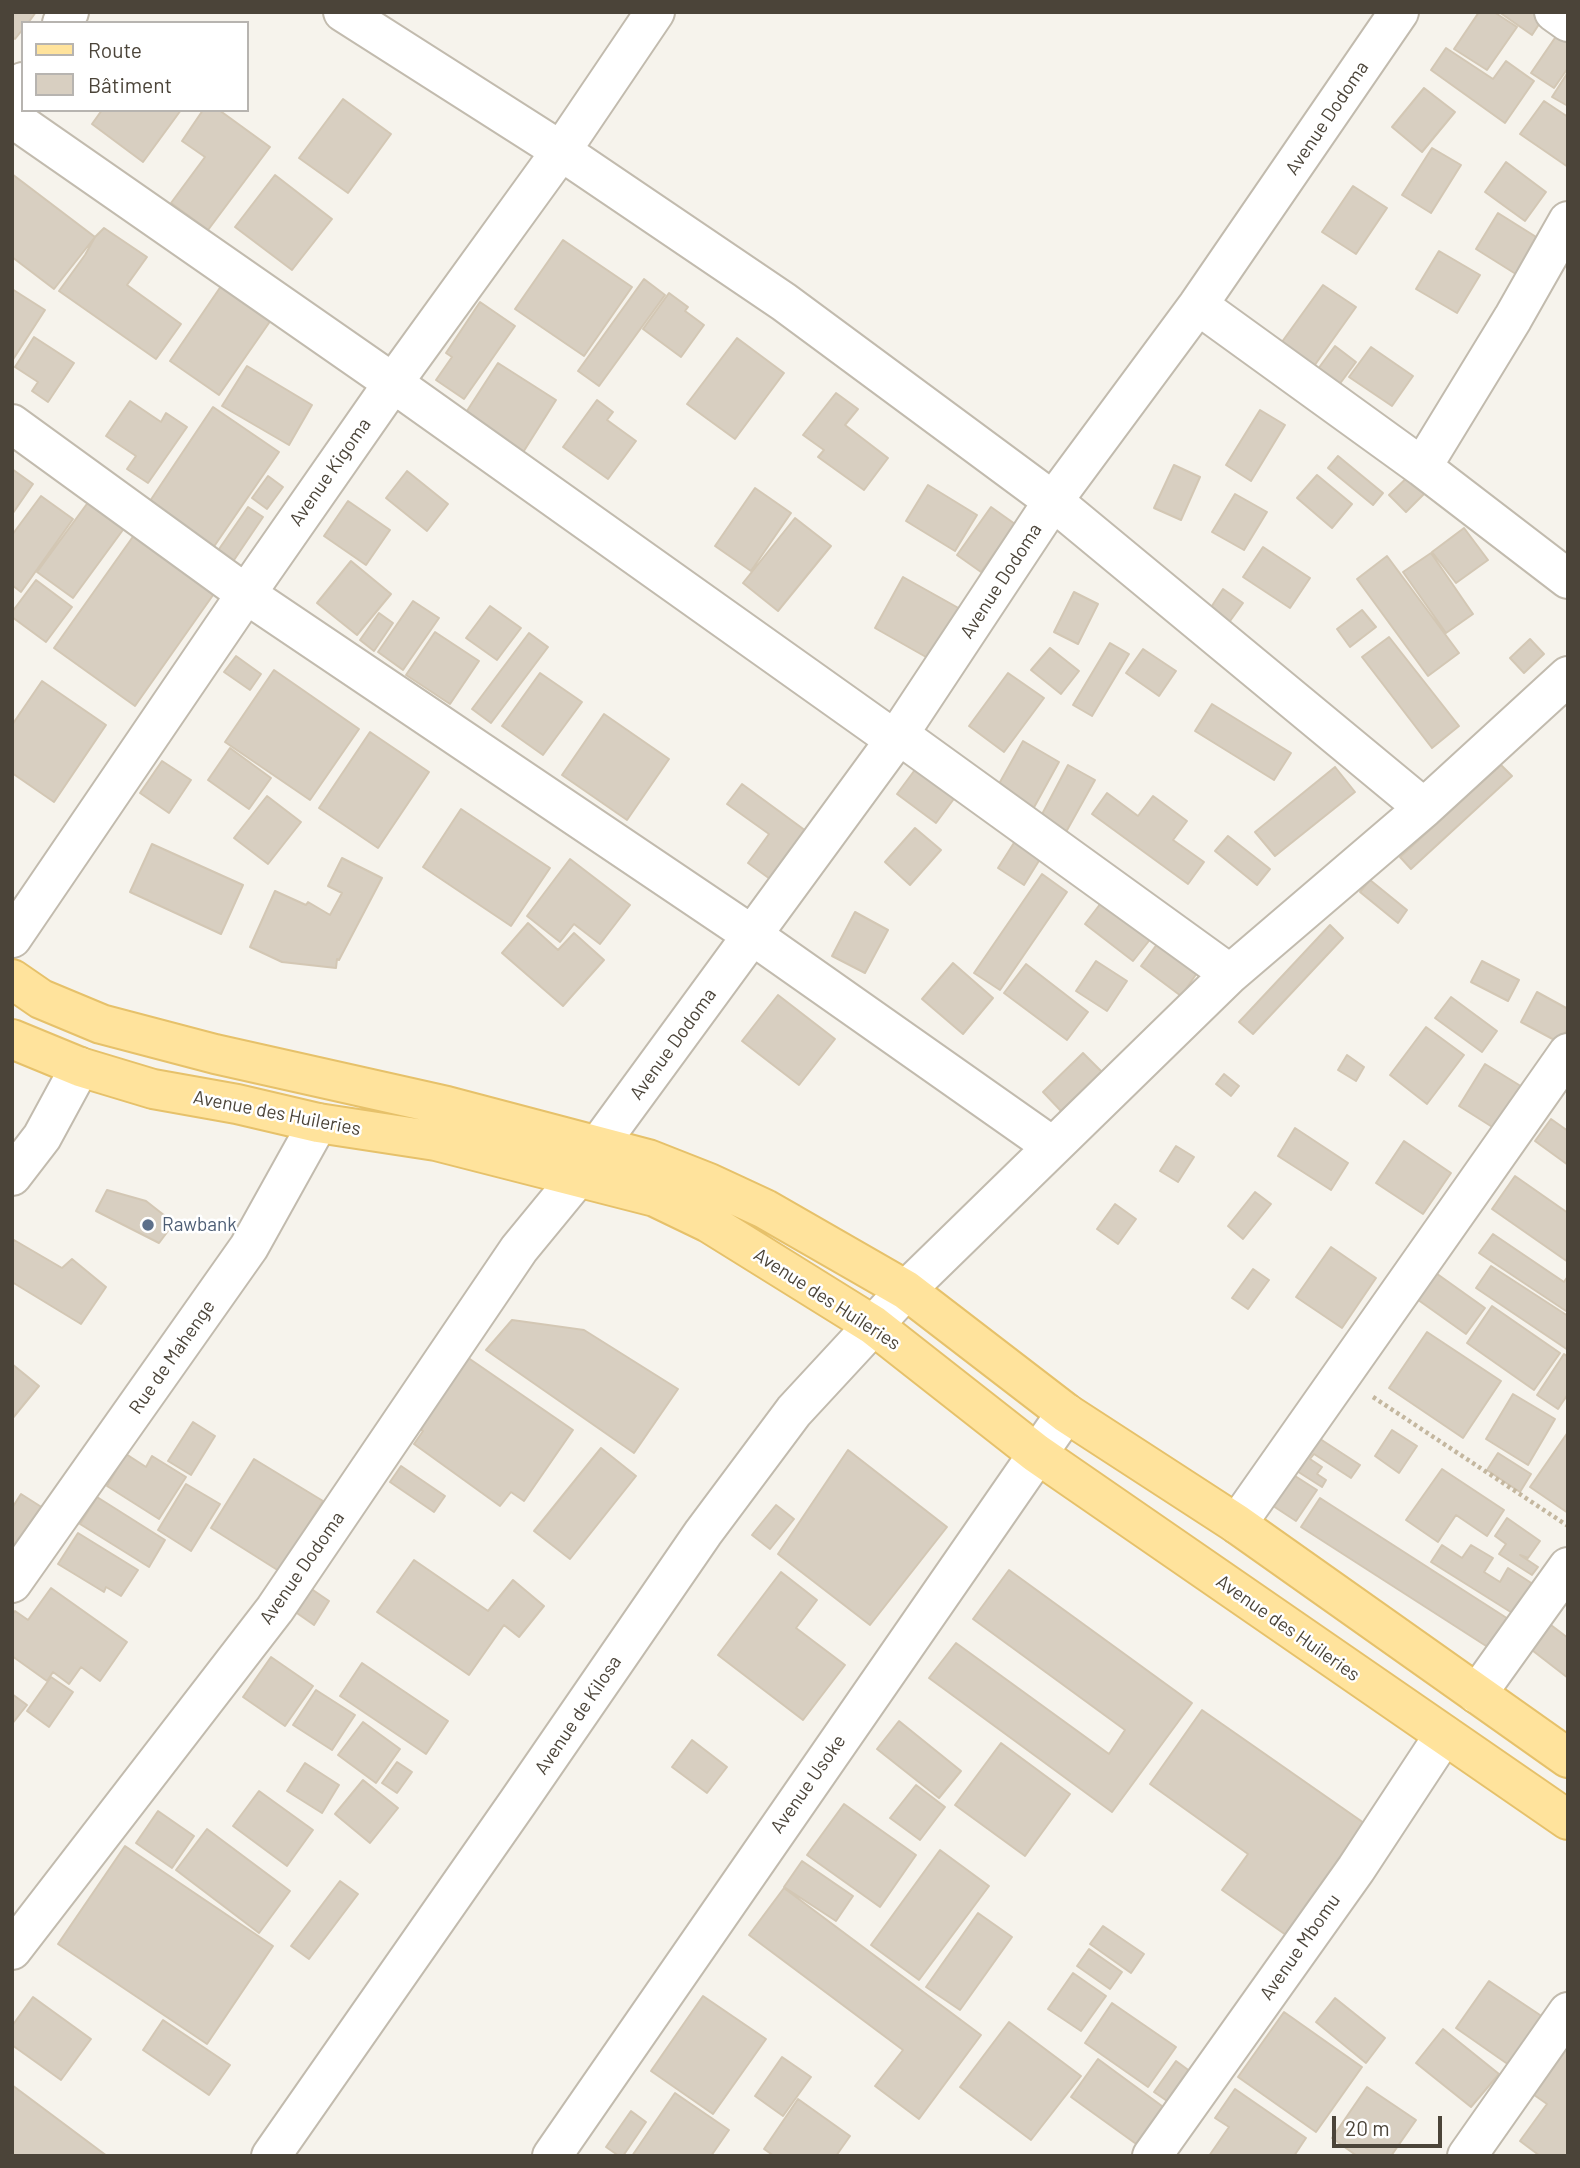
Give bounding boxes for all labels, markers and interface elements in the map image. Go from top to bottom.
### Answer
legend [21,21,248,112]
text: Route [88,37,142,62]
street label: Avenue Dodoma [1281,57,1373,179]
text: Bâtiment [88,72,172,97]
street label: Avenue Kigoma [284,414,376,530]
street label: Avenue Dodoma [955,519,1047,643]
street label: Avenue Dodoma [625,984,721,1104]
street label: Avenue des Huileries [191,1086,363,1140]
place label: Rawbank [162,1214,237,1236]
marker: Rawbank [140,1217,156,1233]
street label: Avenue des Huileries [749,1243,905,1355]
street label: Rue de Mahenge [124,1296,220,1418]
street label: Avenue Dodoma [255,1507,349,1629]
street label: Avenue des Huileries [1212,1570,1364,1686]
street label: Avenue de Kilosa [530,1651,626,1779]
street label: Avenue Usoke [766,1730,850,1838]
street label: Avenue Mbomu [1255,1890,1345,2004]
scale bar [1335,2102,1445,2146]
text: 20 m [1345,2115,1390,2140]

